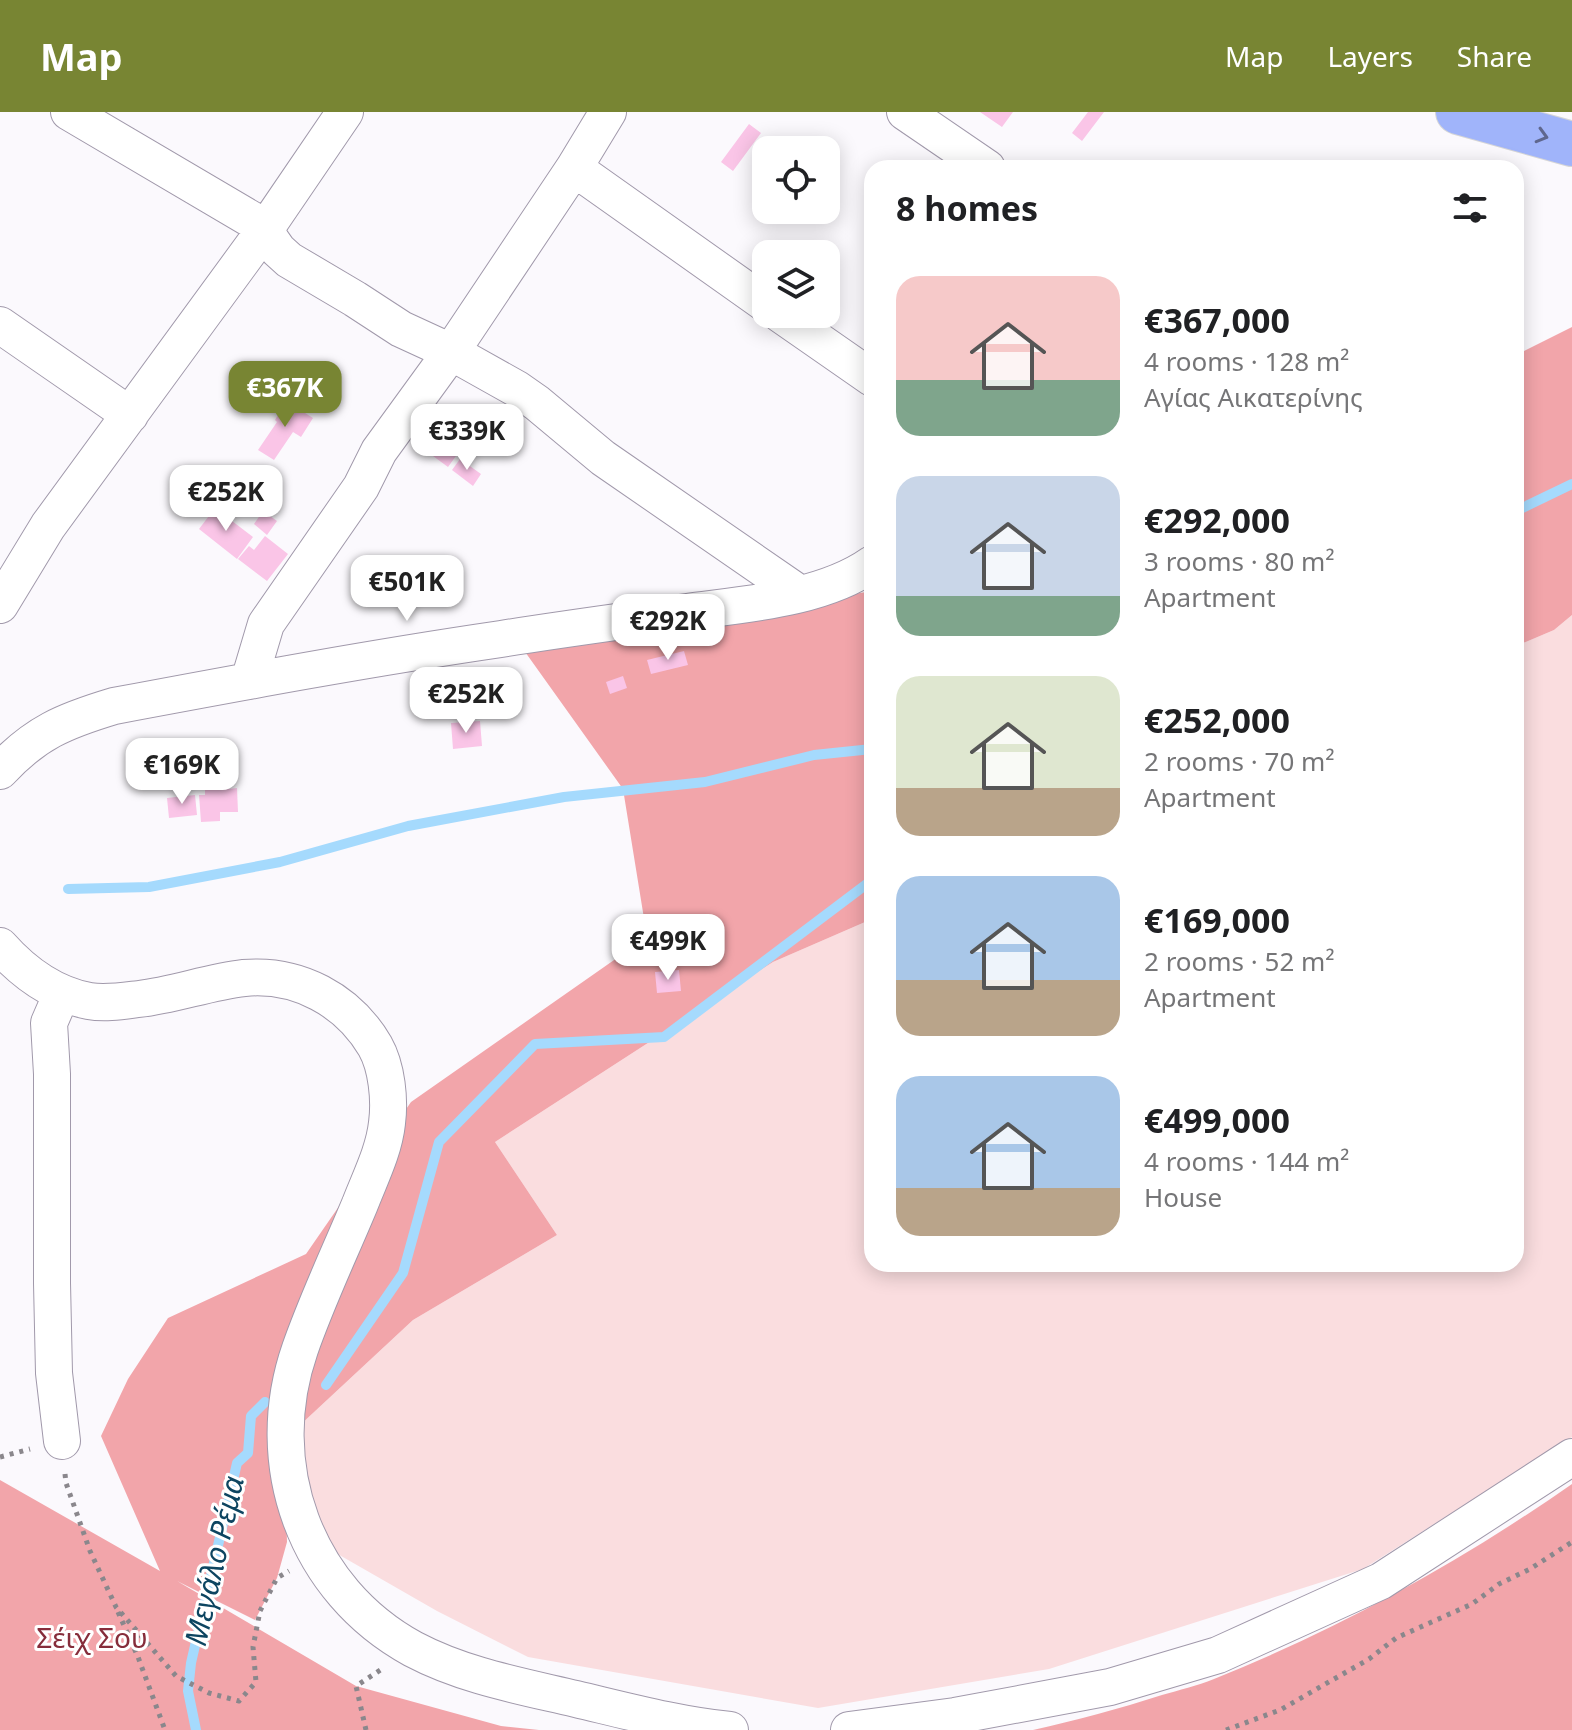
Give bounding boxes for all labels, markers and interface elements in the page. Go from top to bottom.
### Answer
text: Map [40,30,123,82]
text: Map [1225,37,1283,75]
text: Layers [1327,37,1413,75]
text: Share [1457,37,1532,75]
one-way arrow [1534,126,1548,143]
map controls [752,136,840,328]
button: locate [752,136,840,224]
text: 8 homes [896,185,1038,231]
icon: filters [1448,186,1492,230]
button: layers [752,240,840,328]
text: €367,000 [1144,297,1290,343]
icon: home [960,308,1056,404]
text: 4 rooms · 128 m² [1144,343,1349,379]
pin: €367K [229,361,341,429]
text: €367K [247,369,323,405]
text: Αγίας Αικατερίνης [1144,379,1363,415]
pin: €339K [411,404,523,472]
text: €339K [429,412,505,448]
pin: €252K [170,465,282,533]
text: €252K [188,473,264,509]
text: €292,000 [1144,497,1290,543]
icon: home [960,508,1056,604]
text: 3 rooms · 80 m² [1144,543,1334,579]
pin: €501K [351,555,463,623]
text: €501K [369,563,445,599]
text: Apartment [1144,579,1276,615]
pin: €292K [612,594,724,662]
text: €292K [630,602,706,638]
pin: €252K [410,667,522,735]
text: €252K [428,675,504,711]
text: €252,000 [1144,697,1290,743]
icon: home [960,708,1056,804]
pin: €169K [126,738,238,806]
text: 2 rooms · 70 m² [1144,743,1334,779]
text: €169K [144,746,220,782]
text: Apartment [1144,779,1276,815]
text: €169,000 [1144,897,1290,943]
icon: home [960,908,1056,1004]
pin: €499K [612,914,724,982]
text: €499K [630,922,706,958]
text: 2 rooms · 52 m² [1144,943,1334,979]
text: Apartment [1144,979,1276,1015]
text: €499,000 [1144,1097,1290,1143]
icon: home [960,1108,1056,1204]
text: 4 rooms · 144 m² [1144,1143,1349,1179]
text: House [1144,1179,1222,1215]
water label: Μεγάλο Ρέμα [174,1472,253,1649]
park label: Σέιχ Σου [36,1618,148,1656]

